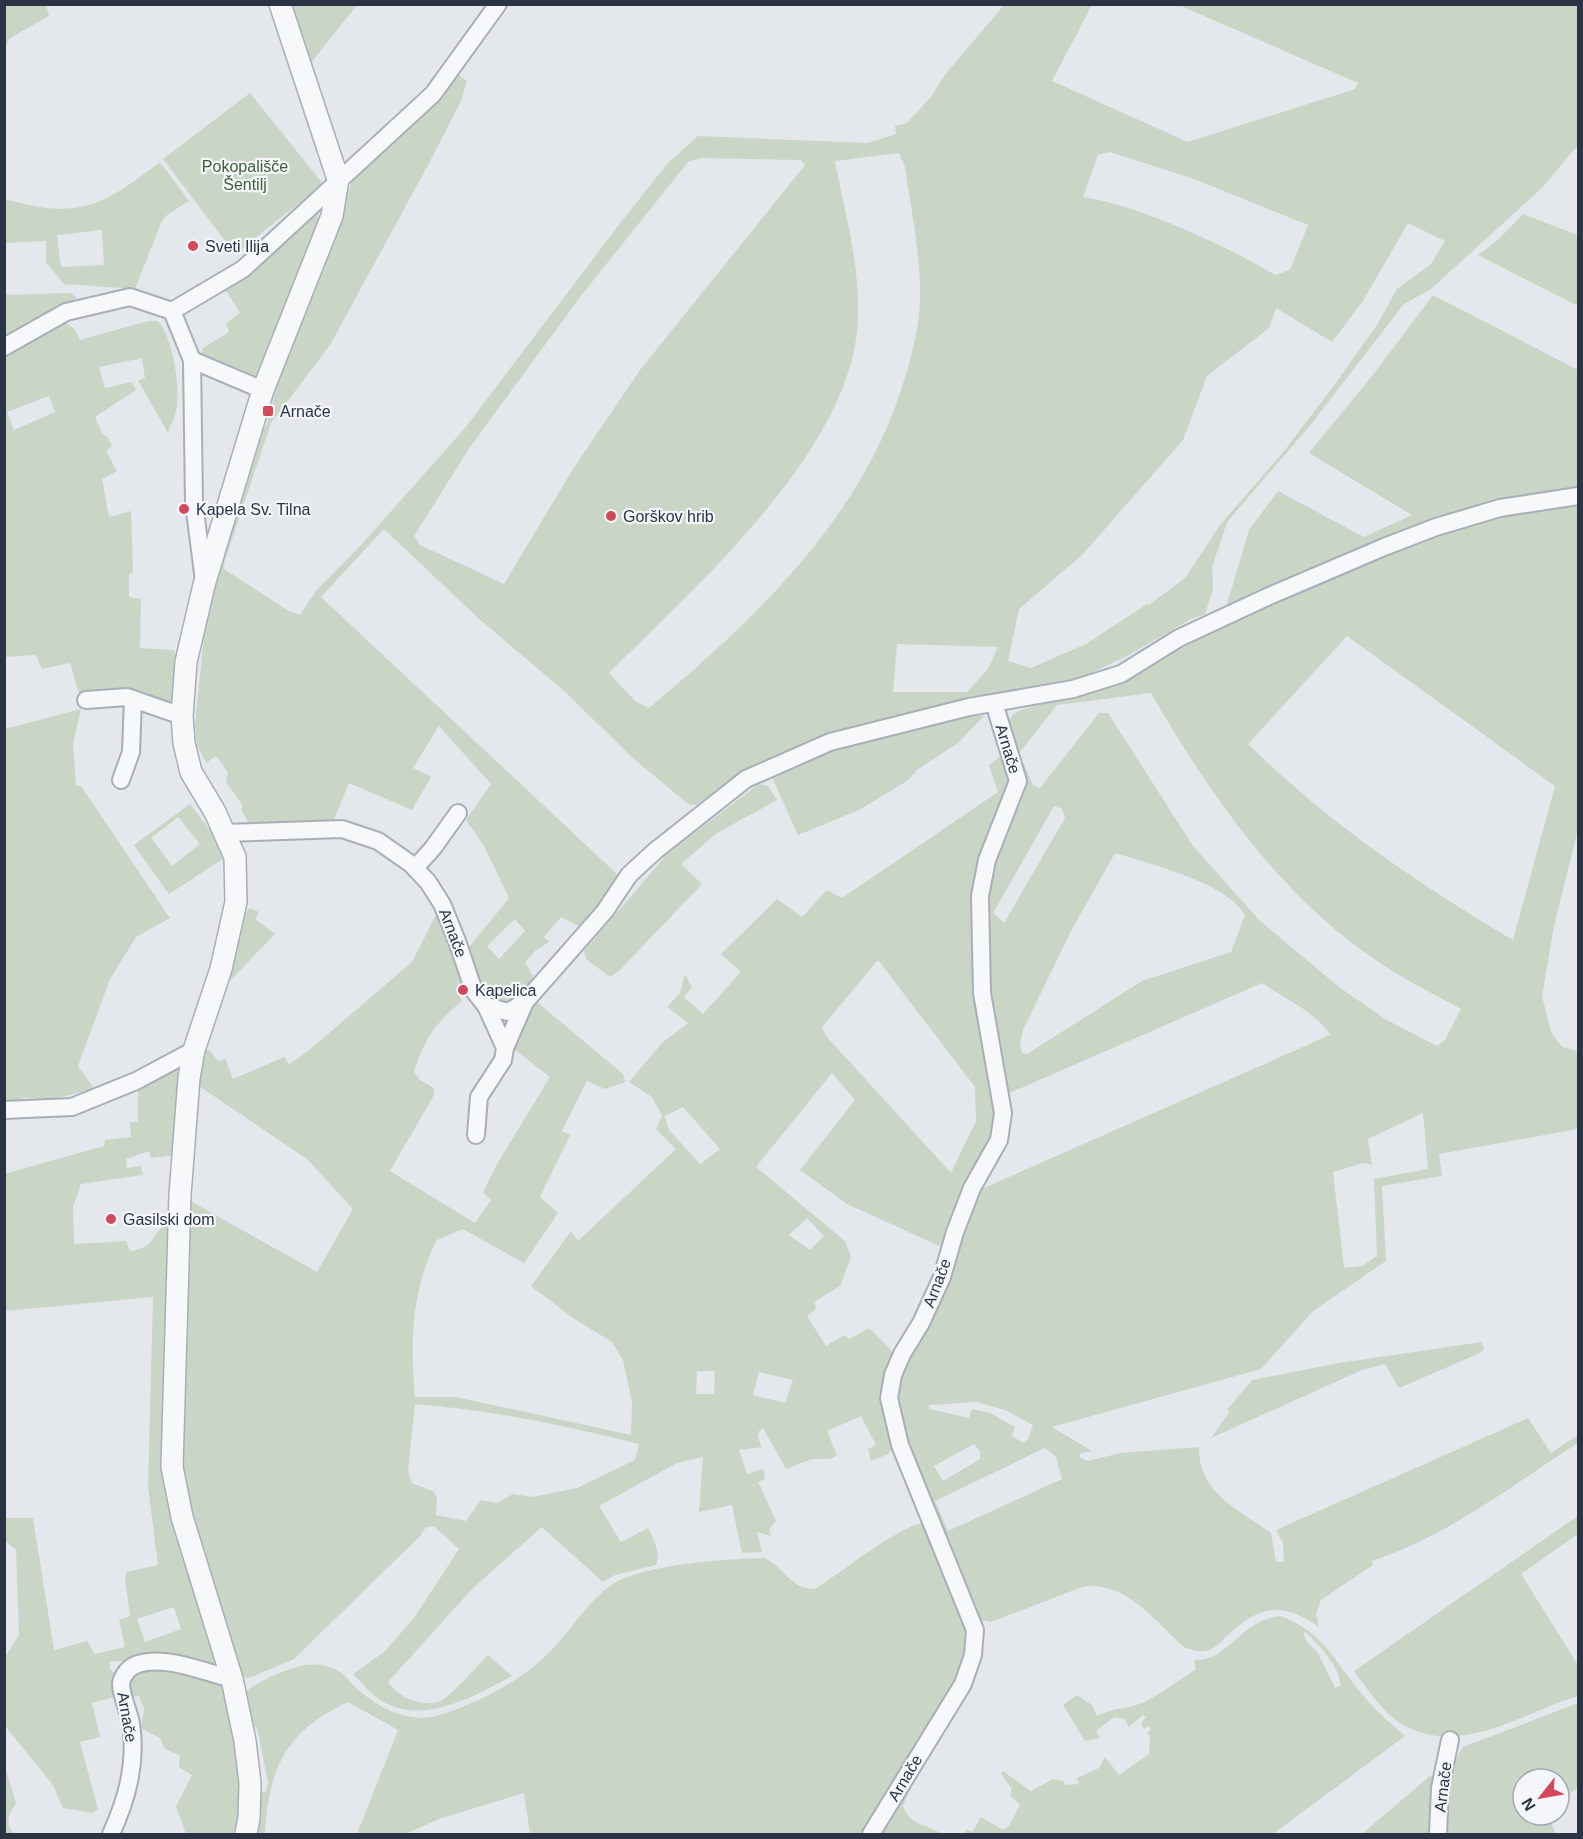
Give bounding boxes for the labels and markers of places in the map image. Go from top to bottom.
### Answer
place label: Sveti Ilija [205,238,269,255]
marker: Sveti Ilija [186,239,200,253]
place label: Arnače [280,403,331,420]
marker: Arnače [261,404,275,418]
place label: Kapela Sv. Tilna [196,501,311,518]
marker: Kapela Sv. Tilna [177,502,191,516]
place label: Gorškov hrib [623,508,714,525]
marker: Gorškov hrib [604,509,618,523]
place label: Kapelica [475,982,536,999]
marker: Kapelica [456,983,470,997]
place label: Gasilski dom [123,1211,215,1228]
marker: Gasilski dom [104,1212,118,1226]

